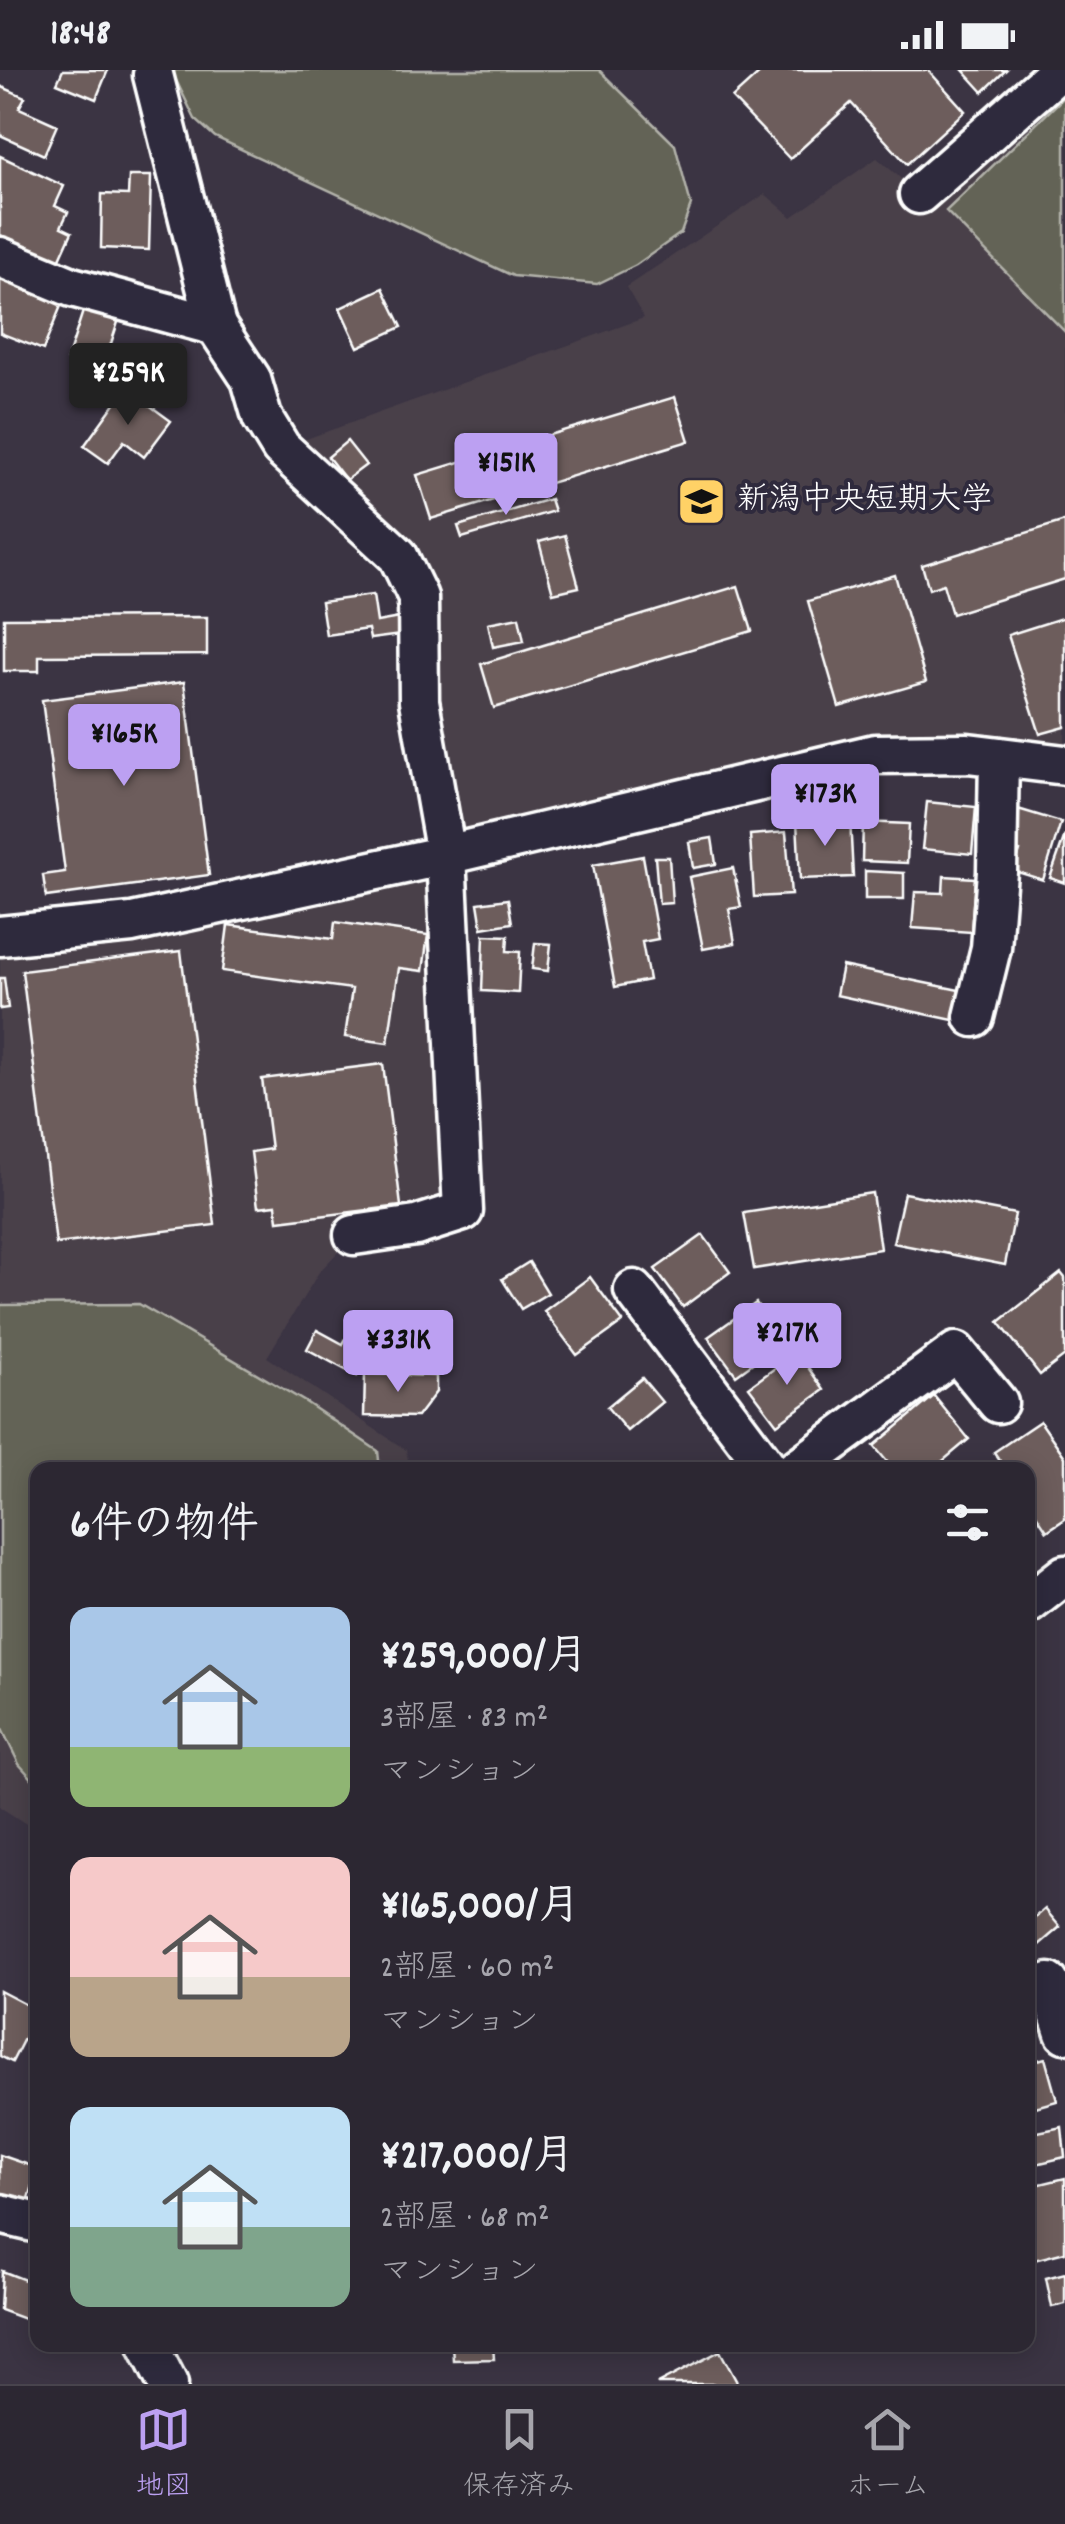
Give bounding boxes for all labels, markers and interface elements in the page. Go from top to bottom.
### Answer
text: 18:48 [50,8,111,63]
pin: ¥259K [58,343,198,428]
text: ¥259K [91,352,165,398]
pin: ¥151K [436,433,576,518]
text: ¥151K [476,442,536,488]
school or university icon: 新潟中央短期大学 [676,476,728,528]
place label: 新潟中央短期大学 [737,479,993,525]
pin: ¥165K [54,704,194,789]
text: ¥165K [90,713,158,759]
pin: ¥173K [755,764,895,849]
text: ¥173K [793,773,857,819]
pin: ¥217K [717,1303,857,1388]
pin: ¥331K [328,1310,468,1395]
text: ¥217K [755,1312,819,1358]
text: ¥331K [365,1319,431,1365]
icon: filters [940,1495,995,1550]
text: 6件の物件 [70,1498,259,1558]
text: ¥259,000/月 [380,1629,588,1689]
icon: home [150,1647,270,1767]
text: 3部屋 · 83 m² [380,1697,548,1743]
text: マンション [380,1751,539,1797]
text: ¥165,000/月 [380,1879,580,1939]
icon: home [150,1897,270,2017]
text: 2部屋 · 60 m² [380,1947,554,1993]
text: マンション [380,2001,539,2047]
text: ¥217,000/月 [380,2129,575,2189]
icon: home [150,2147,270,2267]
text: 2部屋 · 68 m² [380,2197,549,2243]
text: マンション [380,2251,539,2297]
tab: 地図 [136,2402,192,2509]
tab: 保存済み [463,2402,575,2509]
tab: ホーム [846,2402,929,2509]

